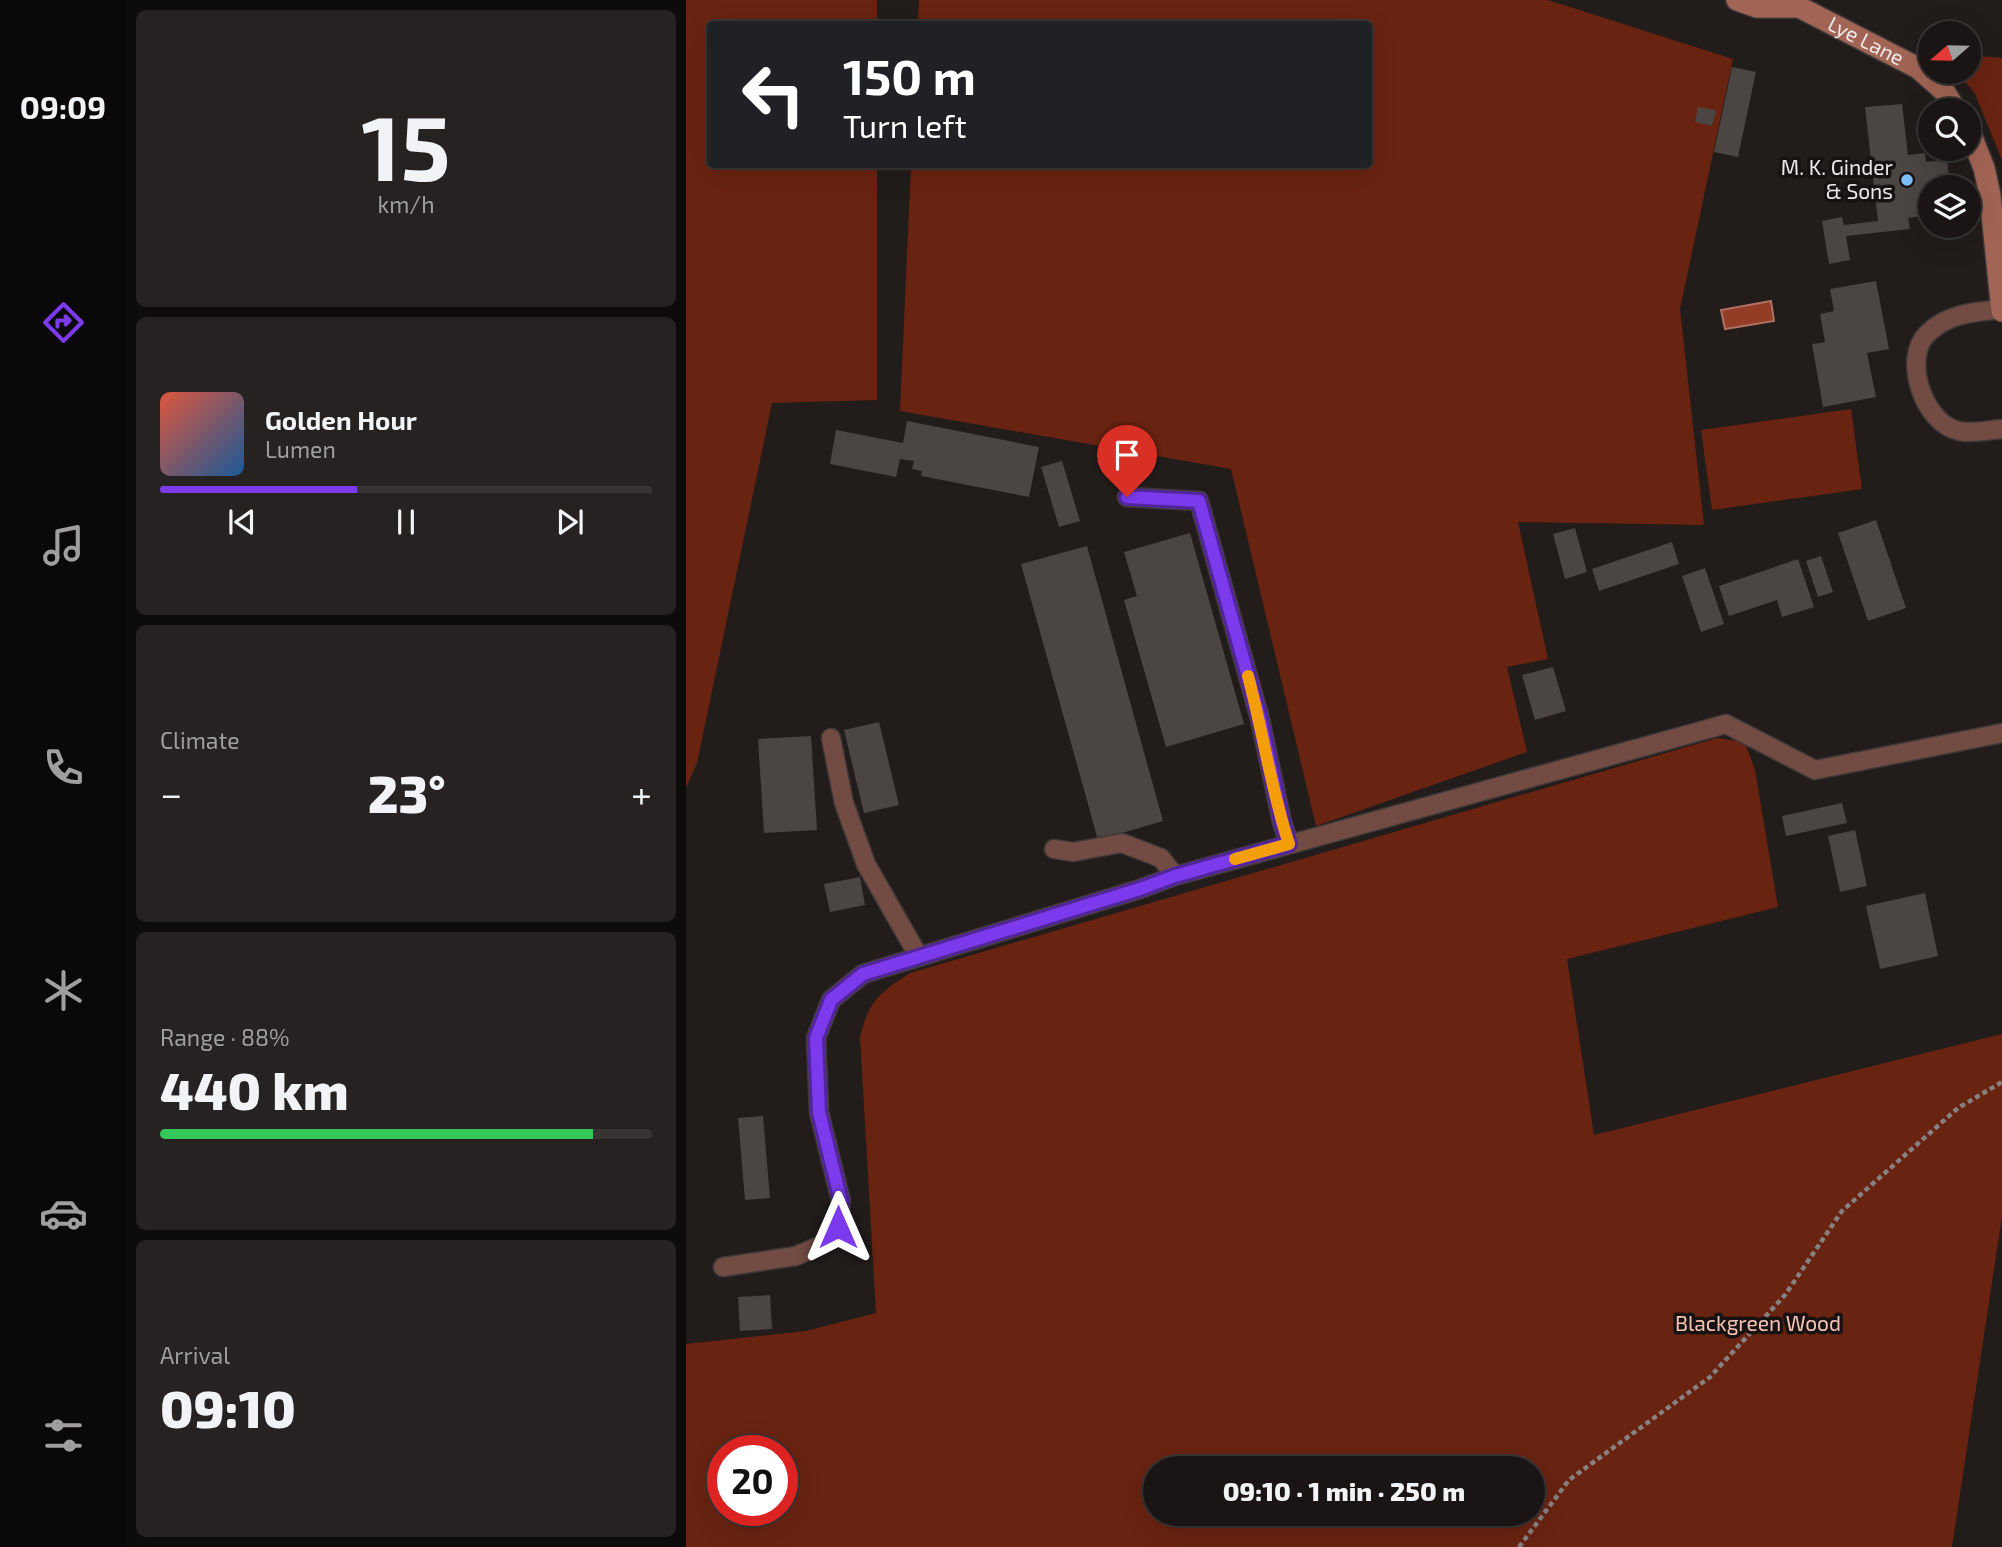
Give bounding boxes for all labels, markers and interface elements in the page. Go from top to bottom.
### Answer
street label: Lye Lane [1824,10,1909,70]
north arrow [1918,21,1981,84]
map controls [1918,21,1981,238]
text: 150 m [843,46,976,105]
icon: left [728,49,819,140]
text: 09:09 [20,87,106,125]
text: 15 [361,90,451,199]
button: search [1918,98,1981,161]
text: Turn left [843,106,967,144]
place label: M. K. Ginder & Sons [1781,154,1894,203]
marker: M. K. Ginder & Sons [1899,172,1915,188]
button: layers [1918,175,1981,238]
text: km/h [377,190,435,218]
icon: directions [39,298,88,347]
text: Golden Hour [265,404,417,435]
pin [1097,425,1157,497]
text: Lumen [265,435,336,463]
icon: arrive [1108,436,1146,474]
icon: previous [223,503,261,541]
icon: pause [387,503,425,541]
icon: next [551,503,589,541]
icon: music [39,521,88,570]
text: Climate [160,726,240,754]
icon: phone [39,743,88,792]
text: 23° [368,761,446,823]
text: − [160,770,182,816]
text: + [631,770,652,816]
icon: climate [39,966,88,1015]
text: Range · 88% [160,1023,289,1051]
text: 440 km [160,1058,349,1120]
icon: car [39,1189,88,1238]
position arrow [801,1190,875,1264]
park label: Blackgreen Wood [1675,1310,1841,1335]
text: Arrival [160,1341,230,1369]
text: 09:10 [160,1376,296,1438]
icon: filters [39,1411,88,1460]
speed limit sign: 20 [707,1435,798,1526]
text: 09:10 · 1 min · 250 m [1223,1475,1465,1506]

